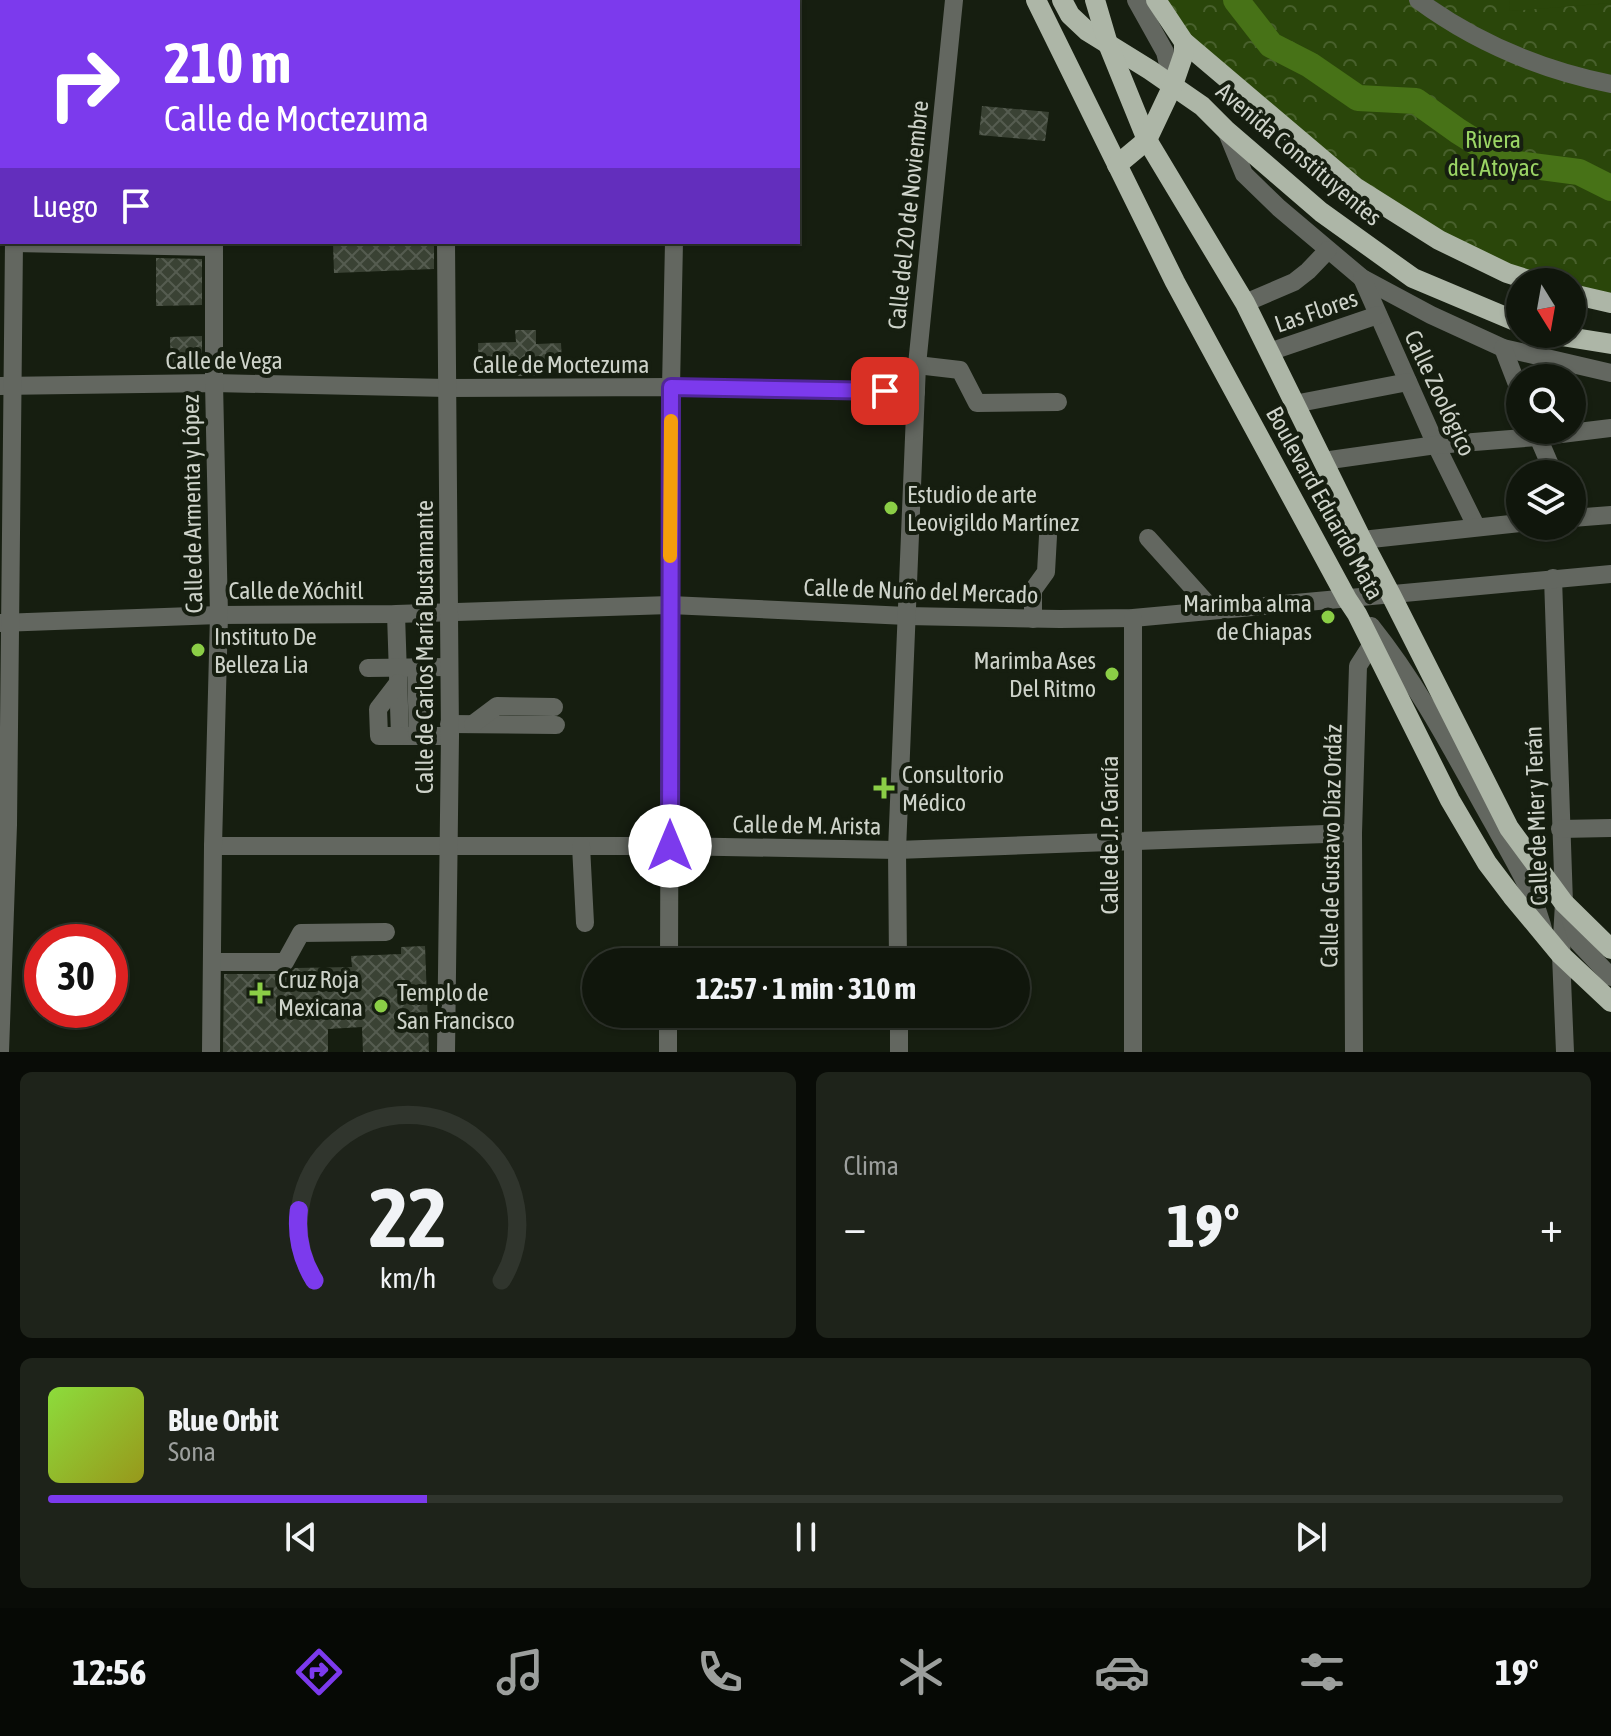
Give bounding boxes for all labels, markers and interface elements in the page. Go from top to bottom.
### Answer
text: 210 m [164,31,291,95]
icon: right [32,32,136,136]
street label: Avenida Constituyentes [1211,77,1387,231]
text: Calle de Moctezuma [164,97,429,139]
street label: Calle del 20 de Noviembre [883,99,933,331]
park label: Rivera del Atoyac [1447,126,1539,181]
icon: arrive [114,184,158,228]
text: Luego [32,189,98,223]
north arrow [1506,268,1586,348]
map controls [1506,268,1586,540]
street label: Las Flores [1271,284,1361,338]
street label: Calle Zoológico [1399,326,1481,460]
street label: Calle de Vega [165,347,283,374]
street label: Calle de Moctezuma [473,351,649,378]
pin [851,357,919,425]
button: search [1506,364,1586,444]
icon: arrive [863,369,907,413]
street label: Calle de Armenta y López [177,394,207,614]
street label: Boulevard Eduardo Mata [1261,402,1389,604]
button: layers [1506,460,1586,540]
place label: Estudio de arte Leovigildo Martínez [907,481,1079,536]
marker: Estudio de arte Leovigildo Martínez [882,499,900,517]
street label: Calle de Carlos María Bustamante [411,500,438,794]
street label: Calle de Nuño del Mercado [803,573,1039,609]
street label: Calle de Xóchitl [228,577,364,604]
place label: Marimba alma de Chiapas [1183,590,1312,645]
marker: Marimba alma de Chiapas [1319,608,1337,626]
place label: Instituto De Belleza Lia [214,623,317,678]
marker: Instituto De Belleza Lia [189,641,207,659]
place label: Marimba Ases Del Ritmo [973,647,1096,702]
marker: Marimba Ases Del Ritmo [1103,665,1121,683]
street label: Calle de Gustavo Díaz Ordáz [1315,724,1347,968]
street label: Calle de Mier y Terán [1519,726,1553,906]
street label: Calle de J.P. García [1096,756,1123,914]
place label: Consultorio Médico [902,761,1004,816]
marker: Consultorio Médico [873,777,895,799]
position arrow [628,804,712,888]
street label: Calle de M. Arista [732,810,882,840]
speed limit sign: 30 [24,924,128,1028]
place label: Cruz Roja Mexicana [278,966,363,1021]
text: 12:57 · 1 min · 310 m [696,971,916,1005]
place label: Templo de San Francisco [397,979,515,1034]
marker: Cruz Roja Mexicana [249,982,271,1004]
marker: Templo de San Francisco [372,997,390,1015]
text: Clima [844,1151,899,1181]
text: 22 [369,1169,447,1265]
text: 19° [1167,1191,1240,1260]
text: − [844,1201,866,1251]
text: + [1540,1201,1563,1251]
text: km/h [379,1261,436,1294]
text: Blue Orbit [168,1403,279,1437]
text: Sona [168,1437,216,1467]
icon: previous [279,1515,323,1559]
icon: pause [784,1515,828,1559]
icon: next [1289,1515,1333,1559]
icon: directions [291,1644,347,1700]
icon: music [492,1644,548,1700]
icon: phone [692,1644,748,1700]
icon: climate [893,1644,949,1700]
icon: car [1094,1644,1150,1700]
icon: filters [1294,1644,1350,1700]
text: 12:56 [72,1651,146,1693]
text: 19° [1495,1651,1539,1693]

